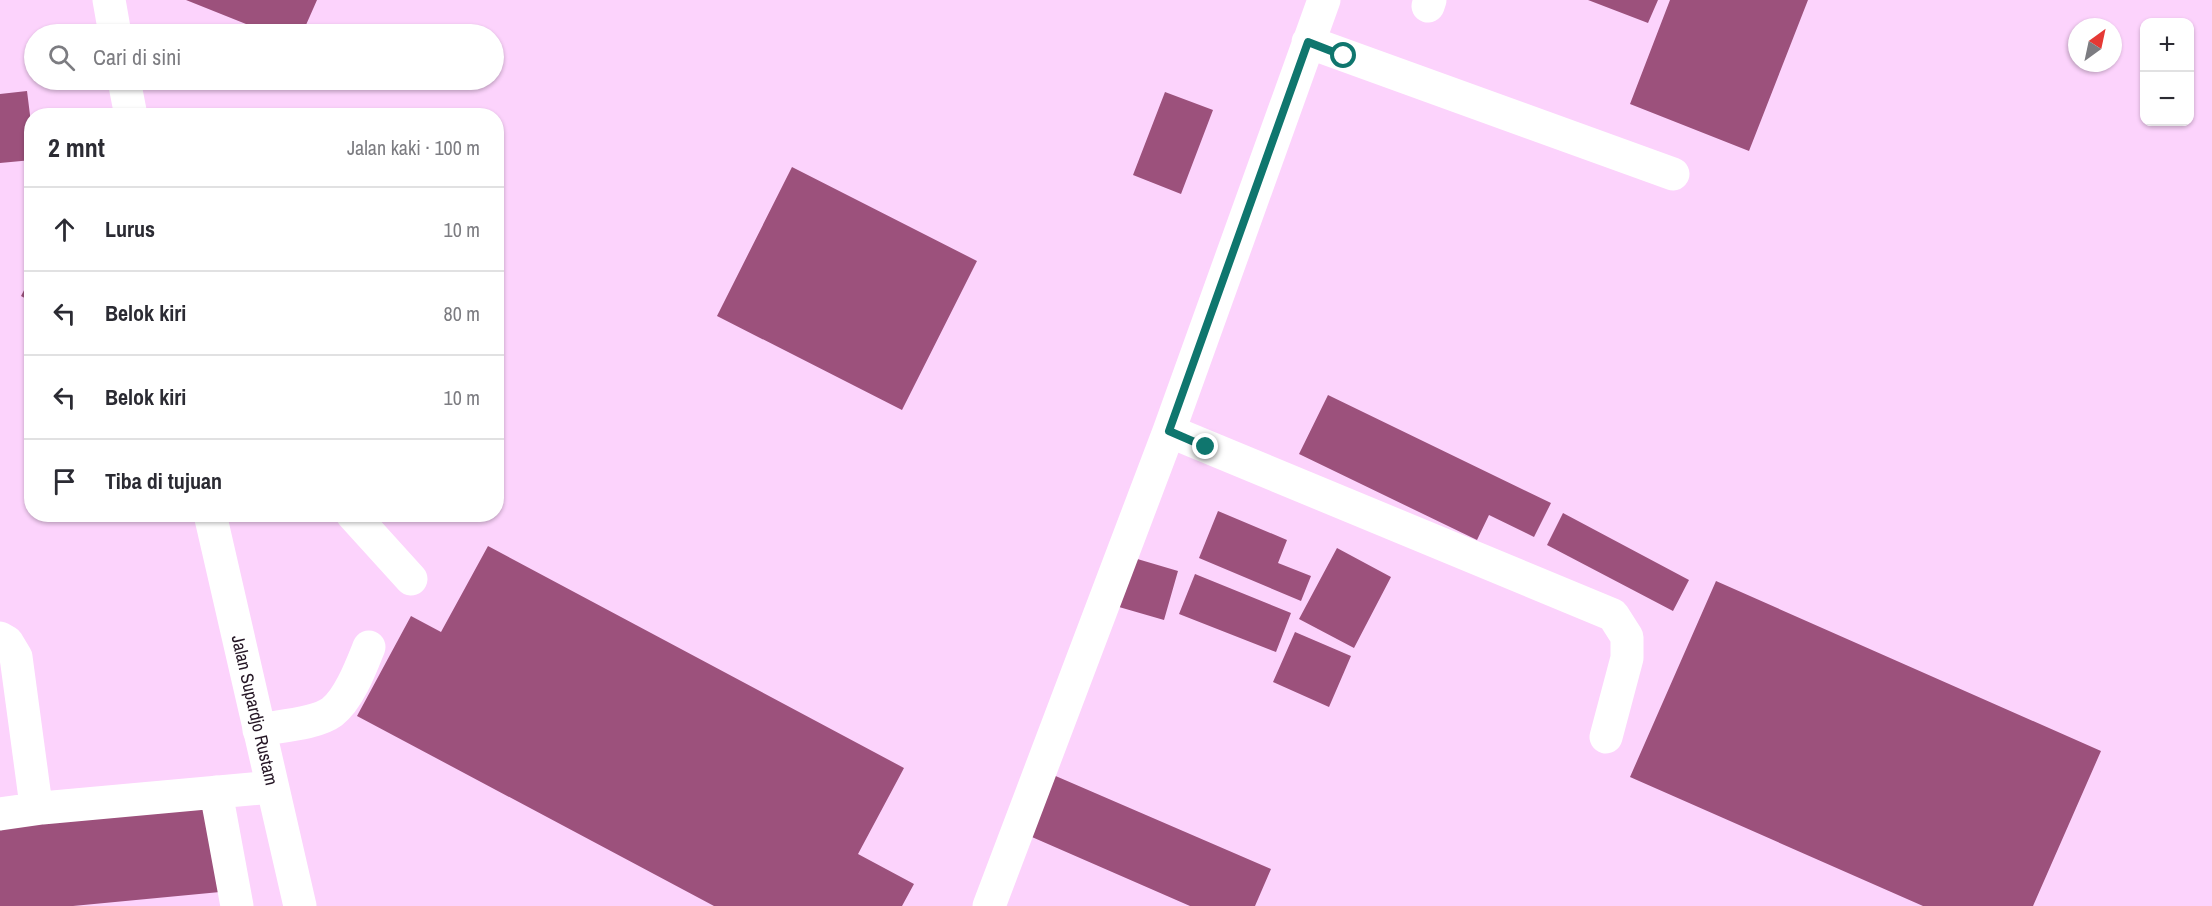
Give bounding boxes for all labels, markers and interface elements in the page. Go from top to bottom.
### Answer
north arrow [2068,18,2122,72]
map controls [2140,18,2194,126]
button: + [2140,18,2194,72]
search box [24,24,504,90]
icon: search [45,41,78,74]
text: Cari di sini [93,42,181,72]
route start [1330,42,1356,68]
button: − [2140,72,2194,126]
text: 2 mnt [48,130,105,165]
text: Jalan kaki · 100 m [347,134,480,161]
icon: ahead [48,213,81,246]
text: Lurus [105,214,155,244]
text: 10 m [444,216,480,243]
icon: left [48,297,81,330]
text: Belok kiri [105,298,186,328]
text: 80 m [444,300,480,327]
icon: left [48,381,81,414]
text: Belok kiri [105,382,186,412]
text: 10 m [444,384,480,411]
route end [1192,433,1218,459]
icon: arrive [48,465,81,498]
text: Tiba di tujuan [105,466,222,496]
street label: Jalan Supardjo Rustam [226,632,284,788]

